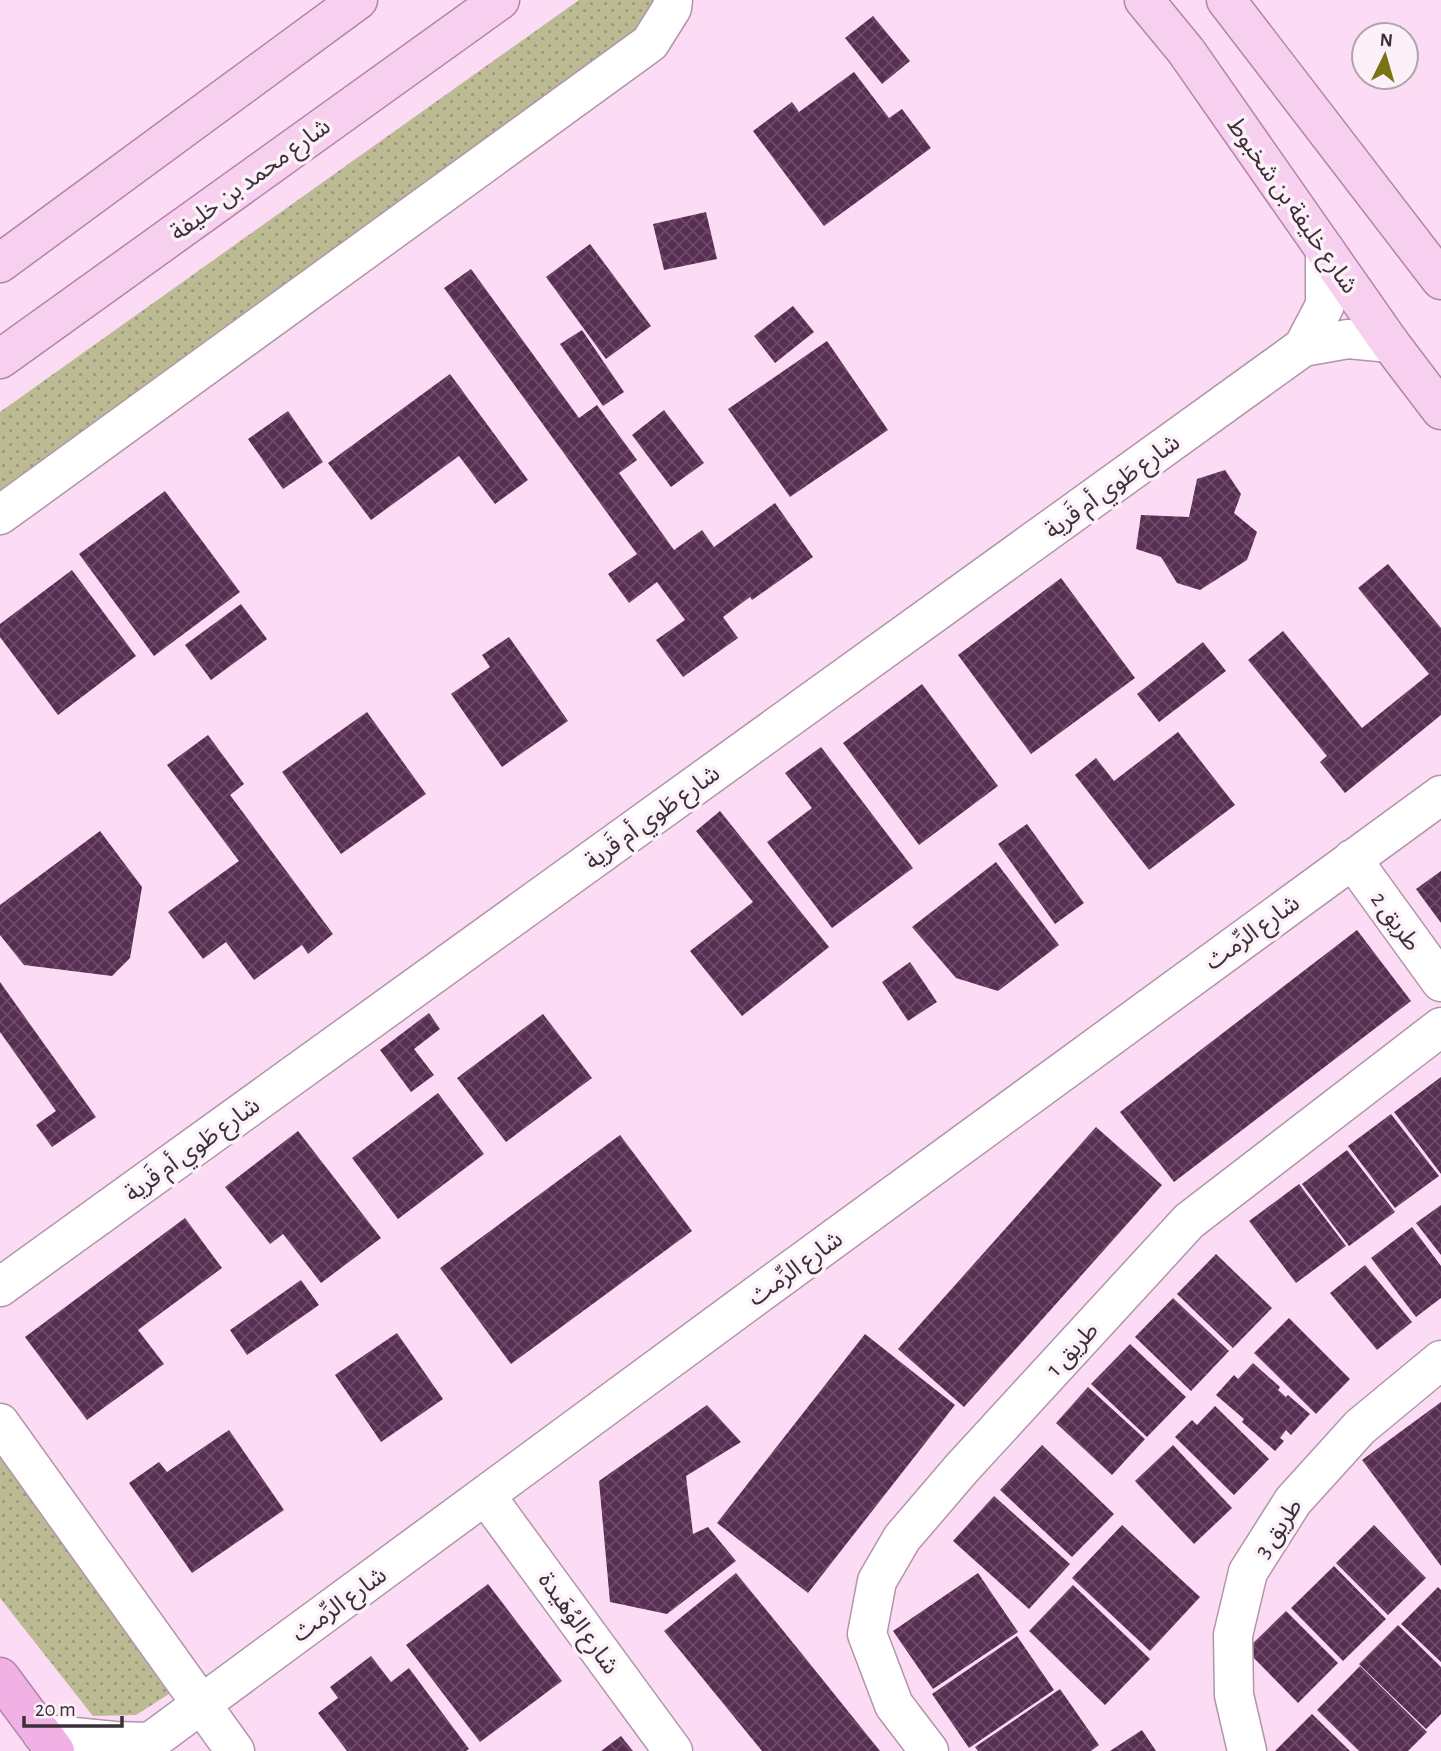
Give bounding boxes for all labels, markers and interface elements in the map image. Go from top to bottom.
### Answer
north arrow [1350,21,1420,91]
text: N [1379,31,1394,51]
street label: شارع خليفة بن شخبوط [1219,113,1362,300]
street label: شارع محمد بن خليفة [166,114,337,249]
street label: شارع طَوي أم قَرية [1038,426,1188,548]
street label: شارع طَوي أم قَرية [578,757,728,879]
street label: طريق 2 [1364,888,1424,957]
street label: شارع الرِّمث [1199,889,1307,978]
street label: شارع طَوي أم قَرية [118,1089,268,1211]
street label: شارع الرِّمث [742,1225,850,1314]
street label: طريق 1 [1042,1318,1105,1383]
street label: طريق 3 [1251,1495,1309,1564]
street label: شارع الرِّمث [286,1561,394,1650]
street label: شارع الوُهَيدة [530,1568,623,1681]
scale bar [24,1684,122,1728]
text: 20 m [35,1699,76,1720]

